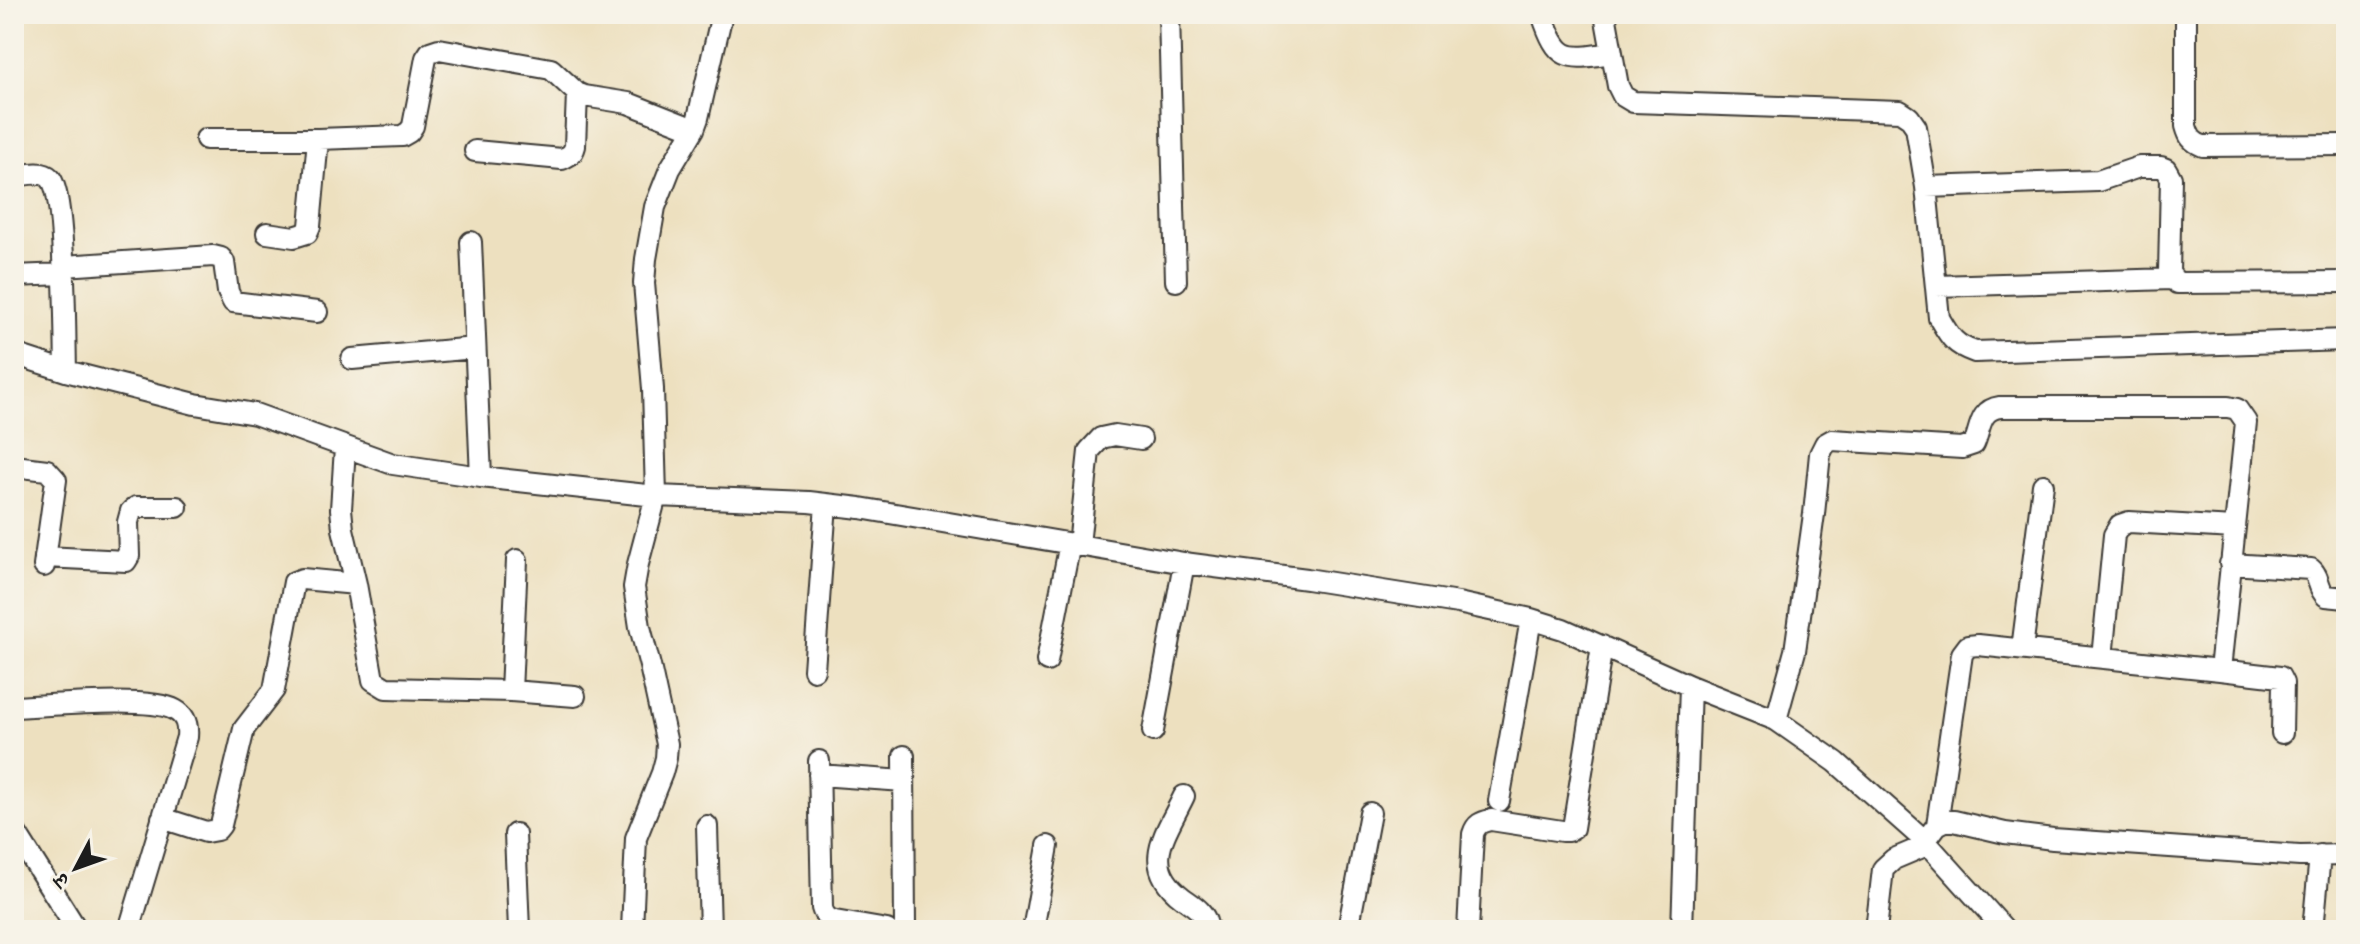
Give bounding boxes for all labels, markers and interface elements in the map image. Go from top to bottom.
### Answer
north arrow [36,828,116,908]
text: उ [47,866,77,895]

